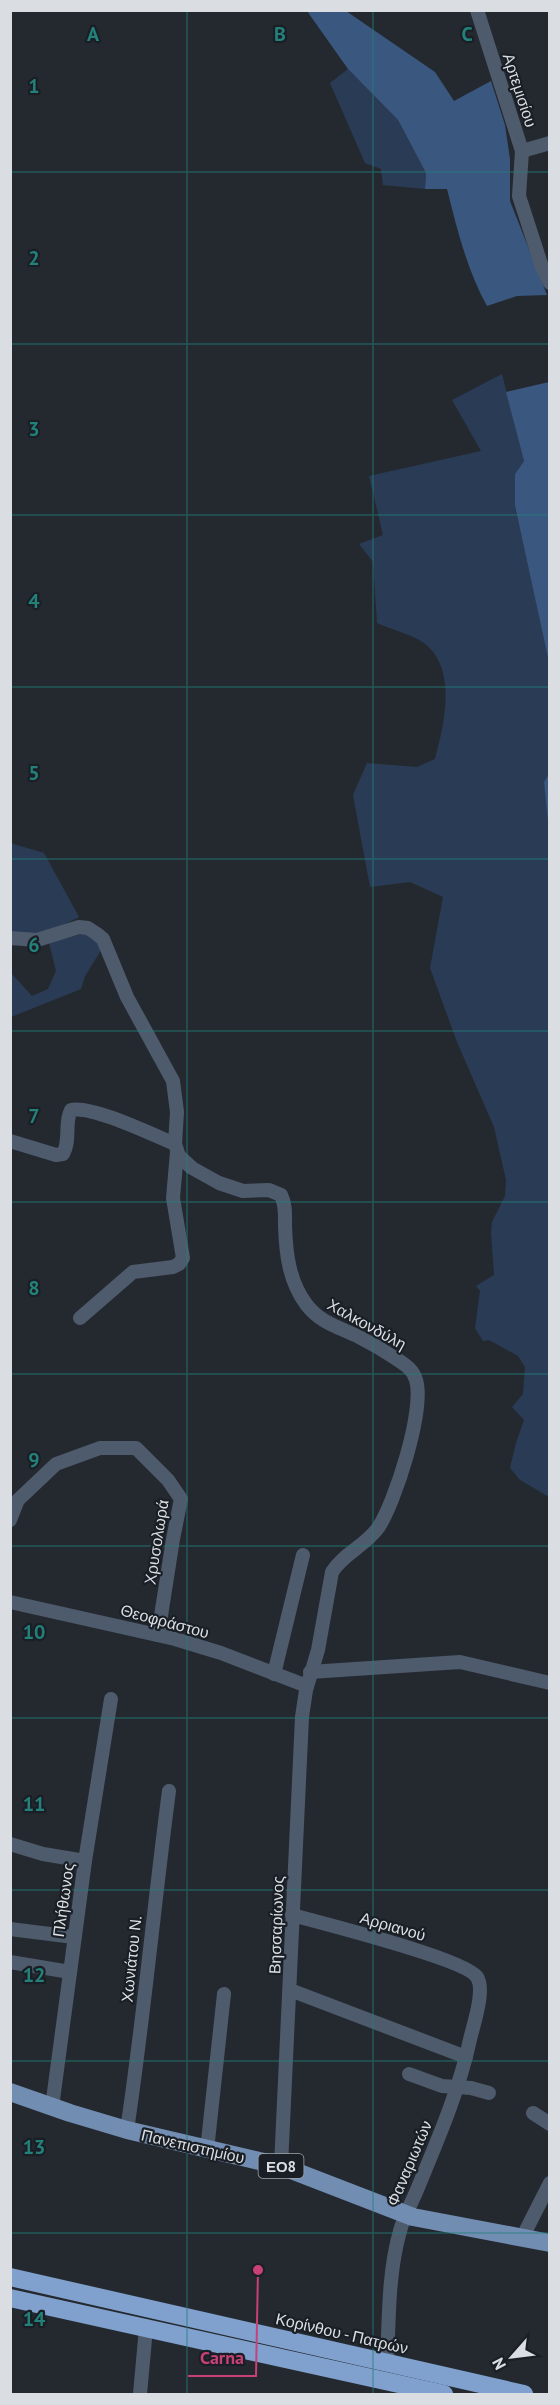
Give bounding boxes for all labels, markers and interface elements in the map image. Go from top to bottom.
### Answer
text: A [87,21,100,47]
text: B [274,21,286,47]
text: C [461,21,473,47]
street label: Αρτεμισίου [499,51,541,129]
text: 1 [28,73,40,99]
text: 2 [28,245,40,271]
text: 3 [28,416,40,442]
text: 4 [28,588,40,614]
text: 5 [28,760,40,786]
text: 6 [28,932,40,958]
text: 7 [28,1103,40,1129]
text: 8 [28,1275,40,1301]
street label: Χαλκονδύλη [324,1294,410,1354]
text: 9 [28,1447,40,1473]
street label: Χρυσολωρά [139,1498,173,1586]
street label: Θεοφράστου [119,1600,211,1642]
text: 10 [23,1619,45,1645]
text: 11 [23,1791,45,1817]
street label: Πλήθωνος [48,1861,78,1938]
street label: Βησσαρίωνος [264,1875,288,1974]
street label: Αρριανού [358,1907,428,1945]
street label: Χωνιάτου Ν. [117,1915,145,2003]
text: 12 [23,1962,45,1988]
street label: Φαναριωτών [382,2117,436,2209]
street label: Πανεπιστημίου [139,2124,247,2168]
text: 13 [23,2134,45,2160]
road number: ΕΟ8 [258,2154,304,2178]
text: 14 [23,2306,46,2332]
street label: Κορίνθου - Πατρών [274,2308,410,2358]
north arrow [482,2327,542,2387]
callout: Carna [188,2340,256,2376]
text: Carna [200,2346,244,2369]
text: N [487,2355,510,2373]

